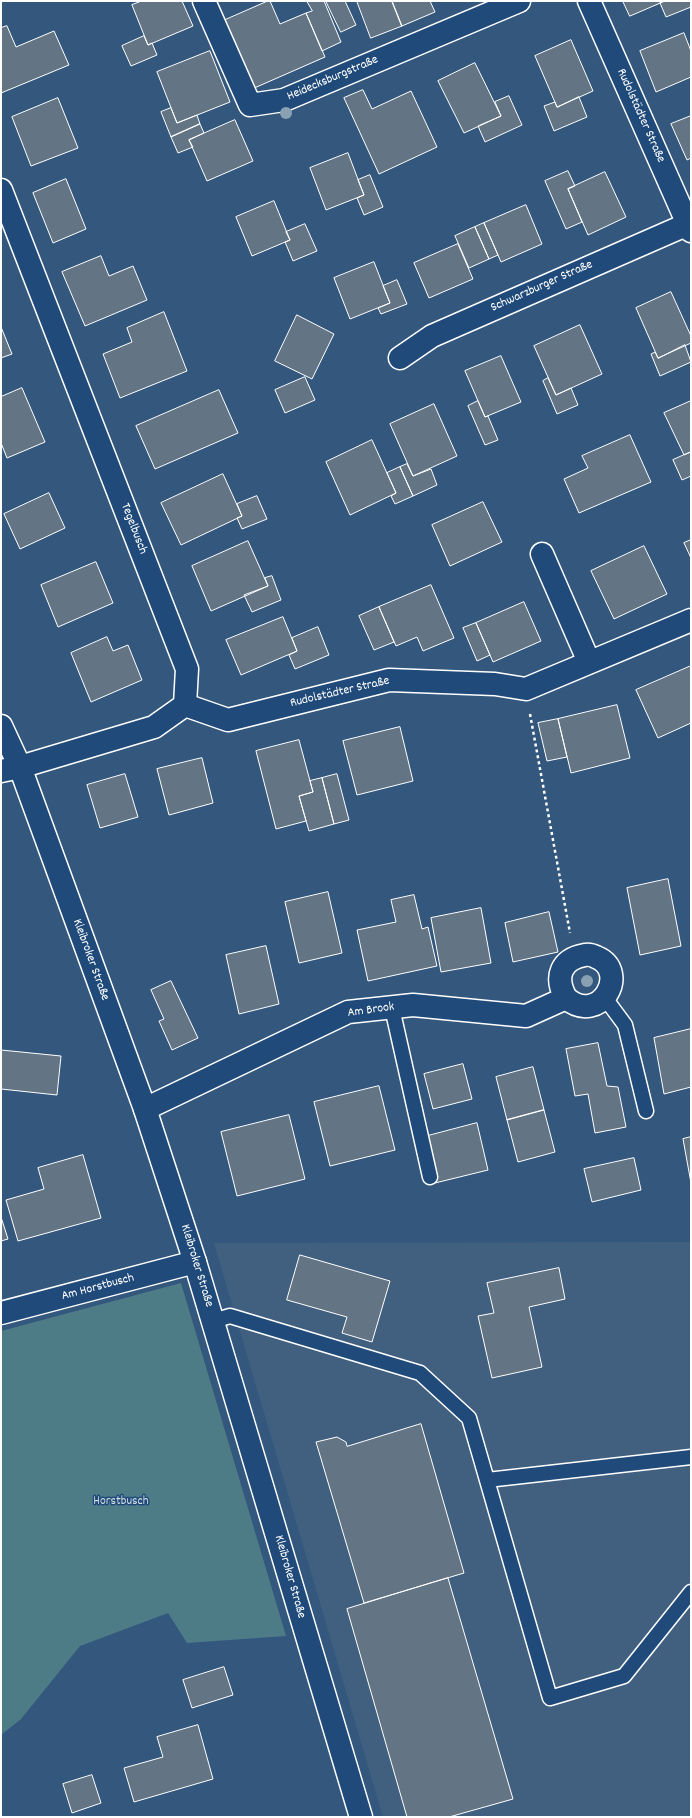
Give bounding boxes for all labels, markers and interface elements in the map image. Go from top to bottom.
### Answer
street label: Heidecksburgstraße [285,53,381,105]
street label: Rudolstädter Straße [612,66,668,166]
street label: Schwarzburger Straße [489,258,595,316]
street label: Tegelbusch [116,501,150,557]
street label: Rudolstädter Straße [289,674,391,712]
street label: Kleibroker Straße [68,917,112,1003]
street label: Am Brook [347,1000,395,1022]
street label: Kleibroker Straße [176,1223,216,1309]
street label: Am Horstbusch [60,1271,136,1305]
park label: Horstbusch [93,1494,149,1510]
street label: Kleibroker Straße [270,1534,308,1620]

